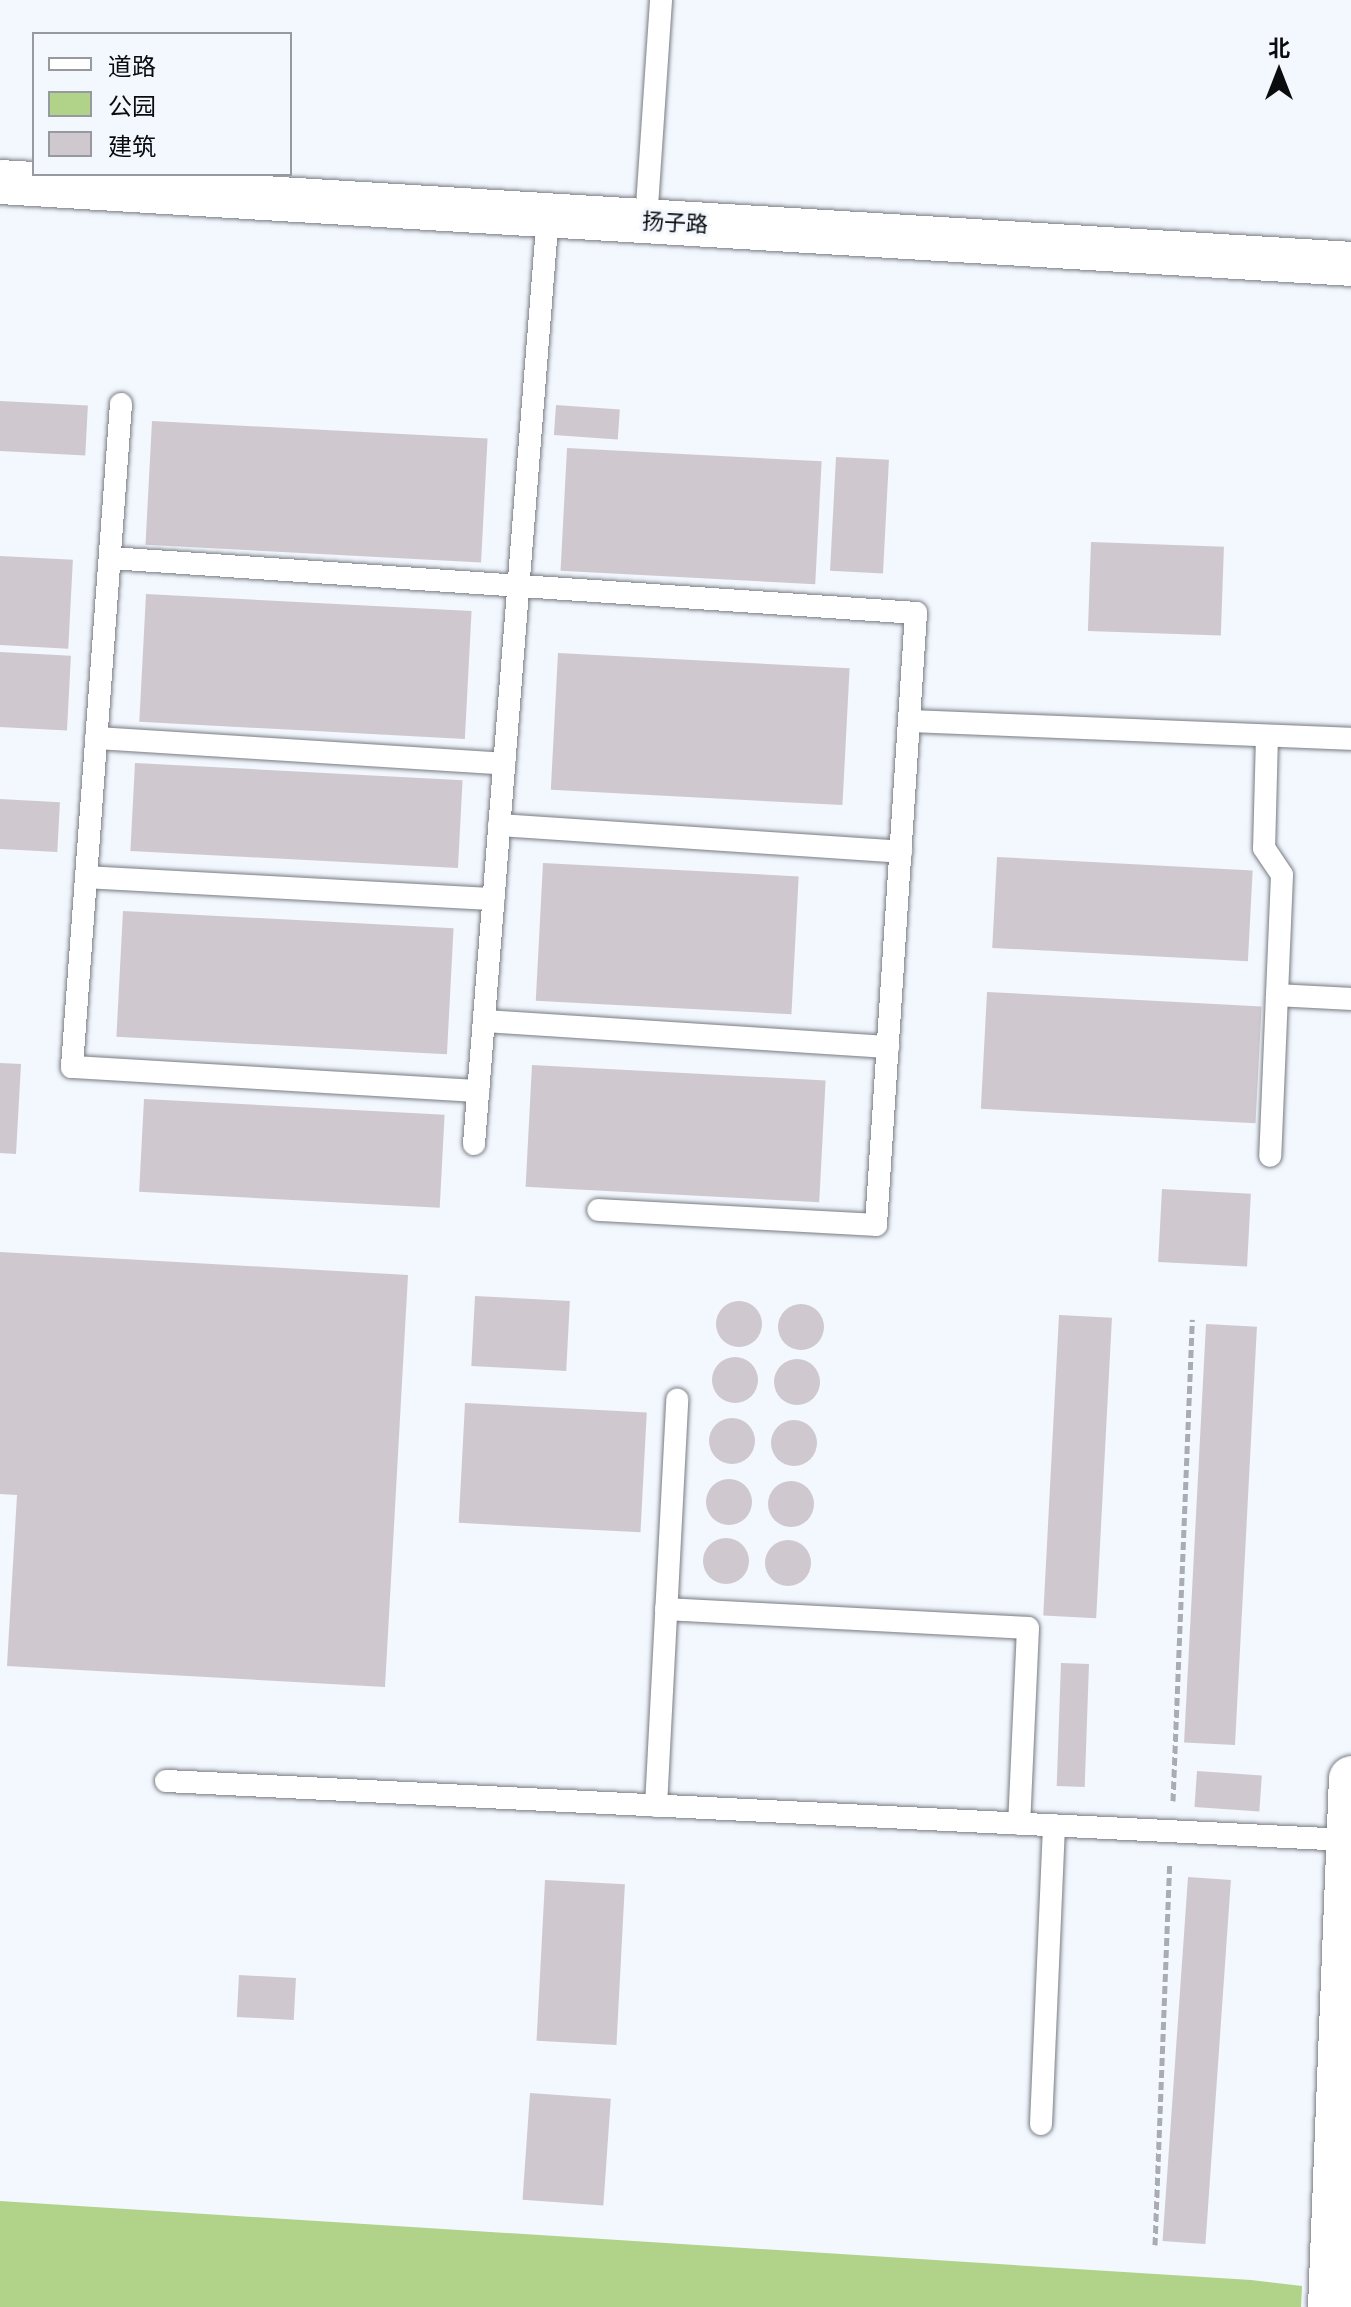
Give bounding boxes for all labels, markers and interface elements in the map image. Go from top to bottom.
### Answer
legend [32,32,292,176]
north arrow [1239,32,1319,112]
text: 北 [1268,33,1290,63]
text: 道路 [108,50,156,82]
text: 公园 [108,90,156,122]
text: 建筑 [108,130,156,162]
street label: 扬子路 [641,208,709,238]

